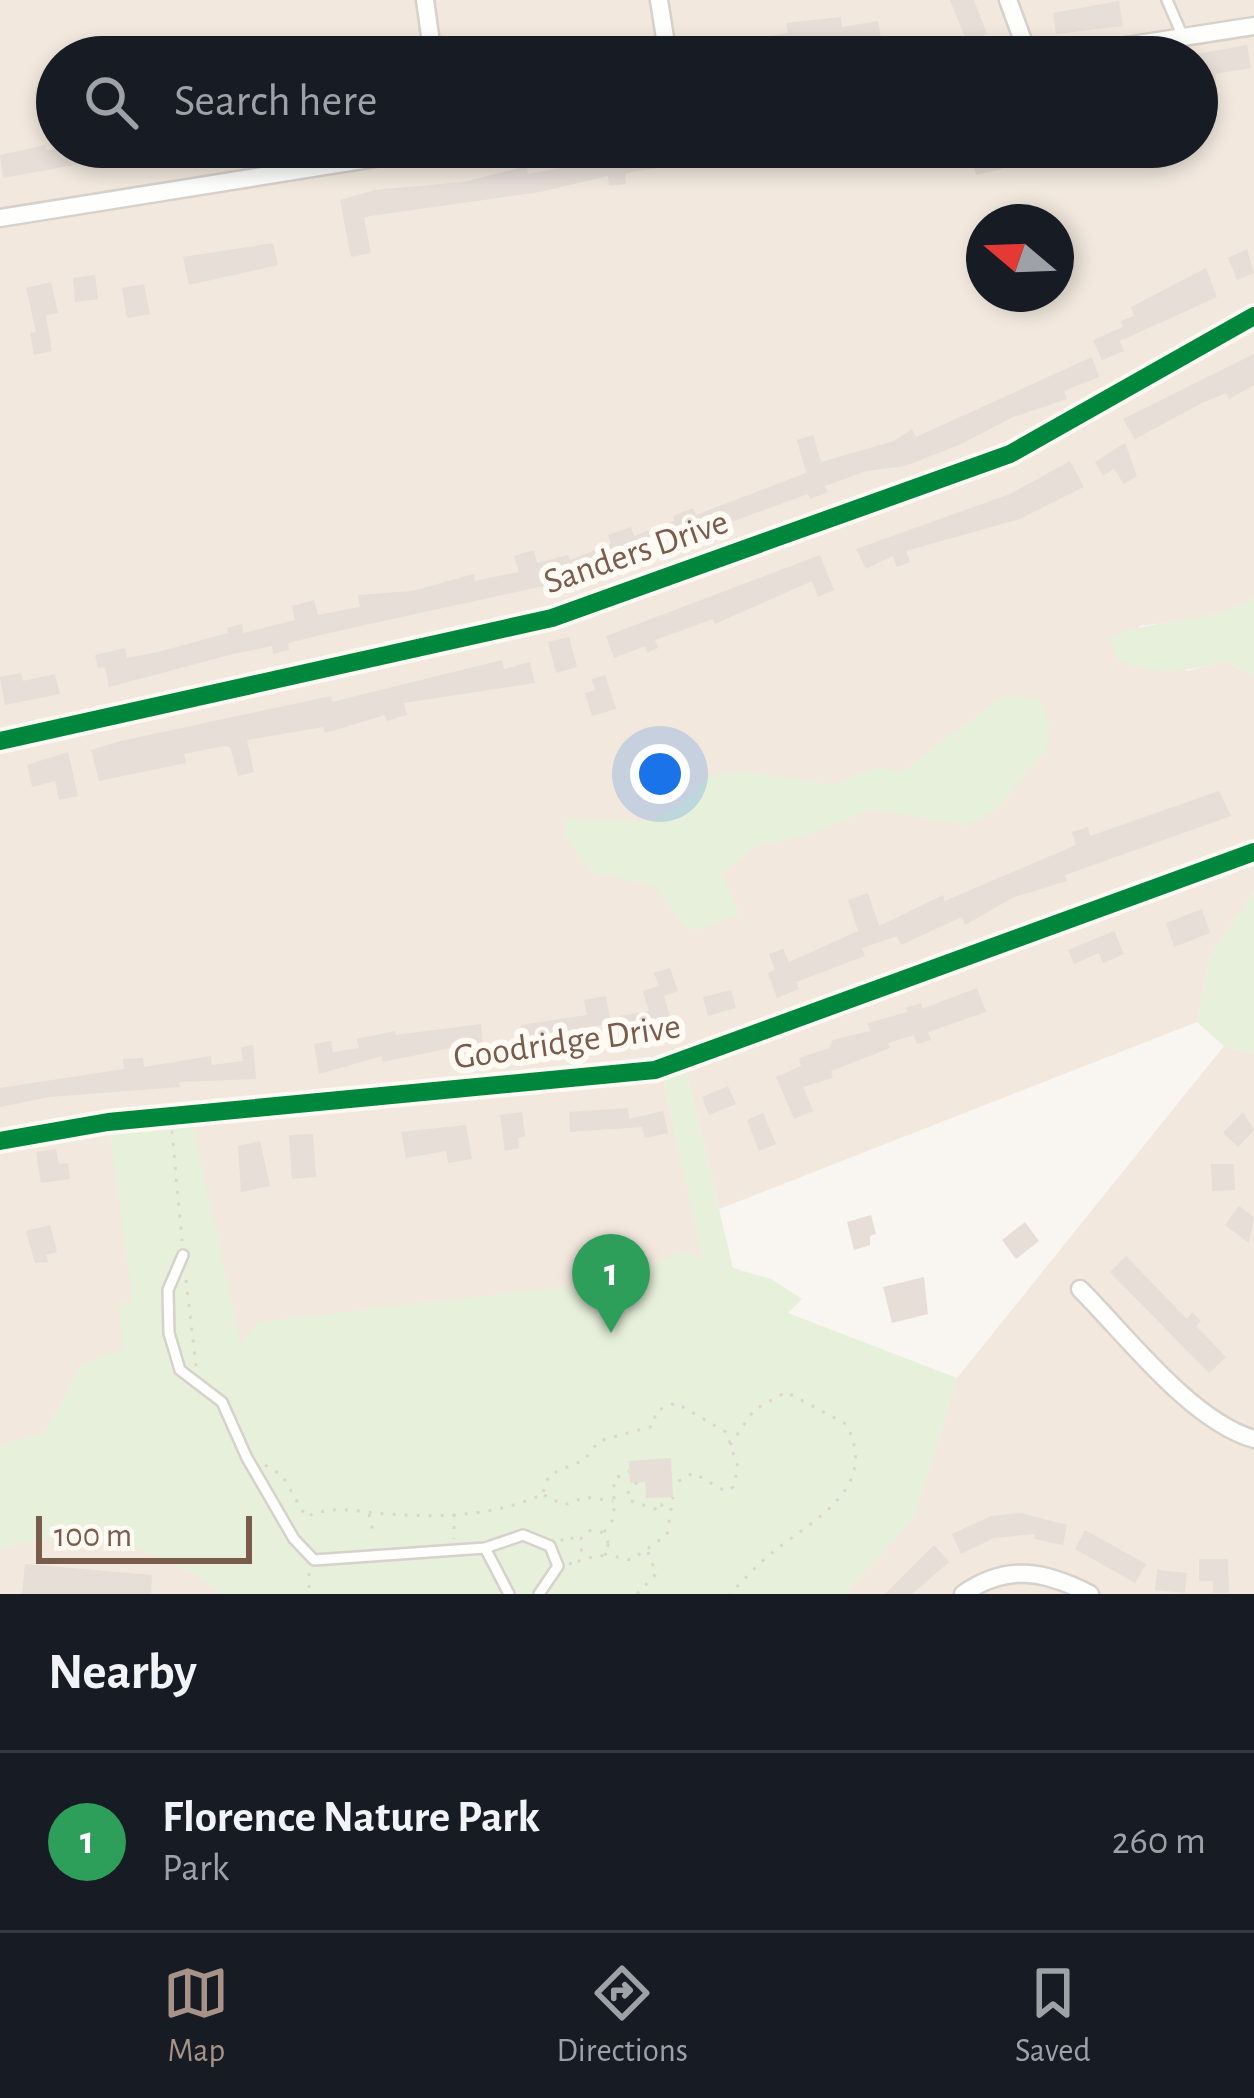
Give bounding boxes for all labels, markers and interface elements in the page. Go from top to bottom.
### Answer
search box [36,36,1218,168]
icon: search [78,69,144,135]
text: Search here [174,79,377,124]
north arrow [966,204,1074,312]
street label: Sanders Drive [539,504,733,600]
your location [630,744,690,804]
street label: Goodridge Drive [451,1008,683,1076]
pin: 1 [572,1234,650,1333]
scale bar [36,1510,252,1563]
text: 100 m [54,1520,132,1553]
text: Nearby [48,1647,197,1698]
text: Florence Nature Park [162,1795,540,1840]
text: 1 [80,1822,94,1861]
text: 260 m [1112,1822,1206,1861]
text: Park [162,1849,229,1888]
tab: Map [163,1960,229,2072]
tab: Directions [556,1960,688,2072]
tab: Saved [1015,1960,1090,2072]

